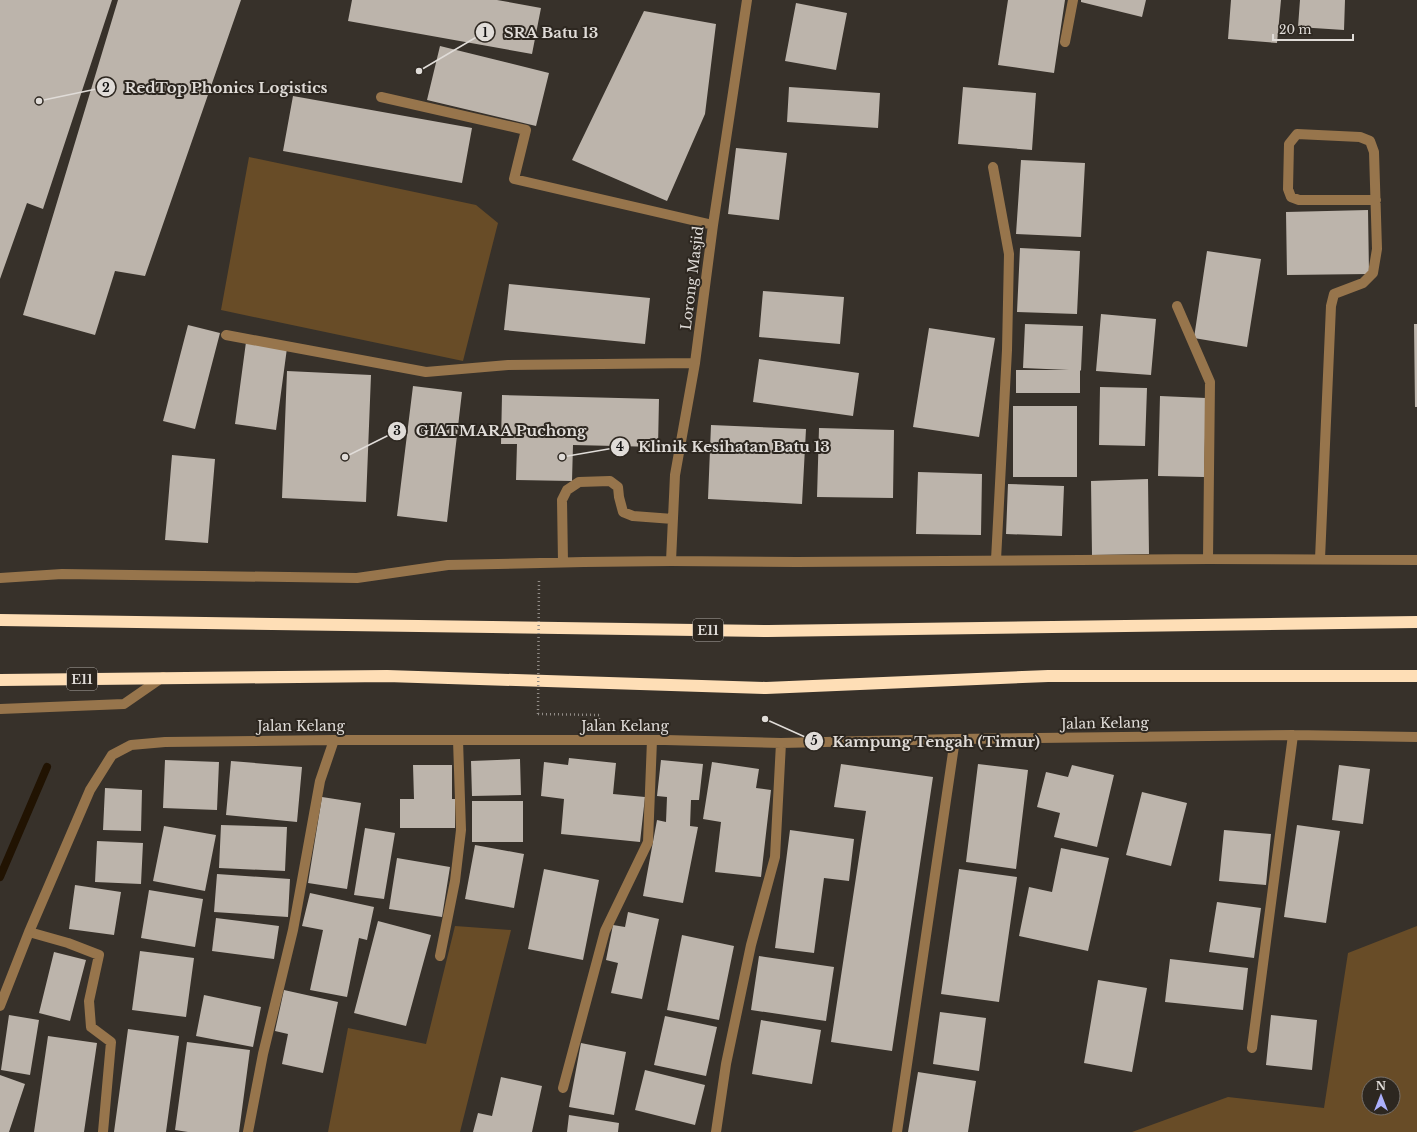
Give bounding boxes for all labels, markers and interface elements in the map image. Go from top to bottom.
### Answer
scale bar [1273,16,1353,42]
callout: SRA Batu 13 [475,19,607,46]
text: 20 m [1279,22,1311,37]
text: SRA Batu 13 [504,23,598,42]
text: 1 [482,25,488,40]
callout: RedTop Phonics Logistics [96,74,335,101]
text: RedTop Phonics Logistics [124,78,328,97]
text: 2 [102,80,110,95]
street label: Lorong Masjid [677,224,707,331]
callout: GIATMARA Puchong [387,418,594,445]
text: GIATMARA Puchong [416,421,587,440]
text: 3 [393,423,401,438]
callout: Klinik Kesihatan Batu 13 [610,434,839,461]
text: Klinik Kesihatan Batu 13 [638,437,830,456]
text: 4 [616,439,624,454]
road number: E11 [693,619,723,641]
road number: E11 [67,668,97,690]
street label: Jalan Kelang [1059,713,1150,733]
street label: Jalan Kelang [255,717,345,735]
street label: Jalan Kelang [579,717,669,735]
callout: Kampung Tengah (Timur) [804,728,1049,755]
text: Kampung Tengah (Timur) [832,732,1040,751]
text: 5 [810,733,818,748]
north arrow [1361,1076,1401,1116]
text: N [1376,1079,1387,1093]

